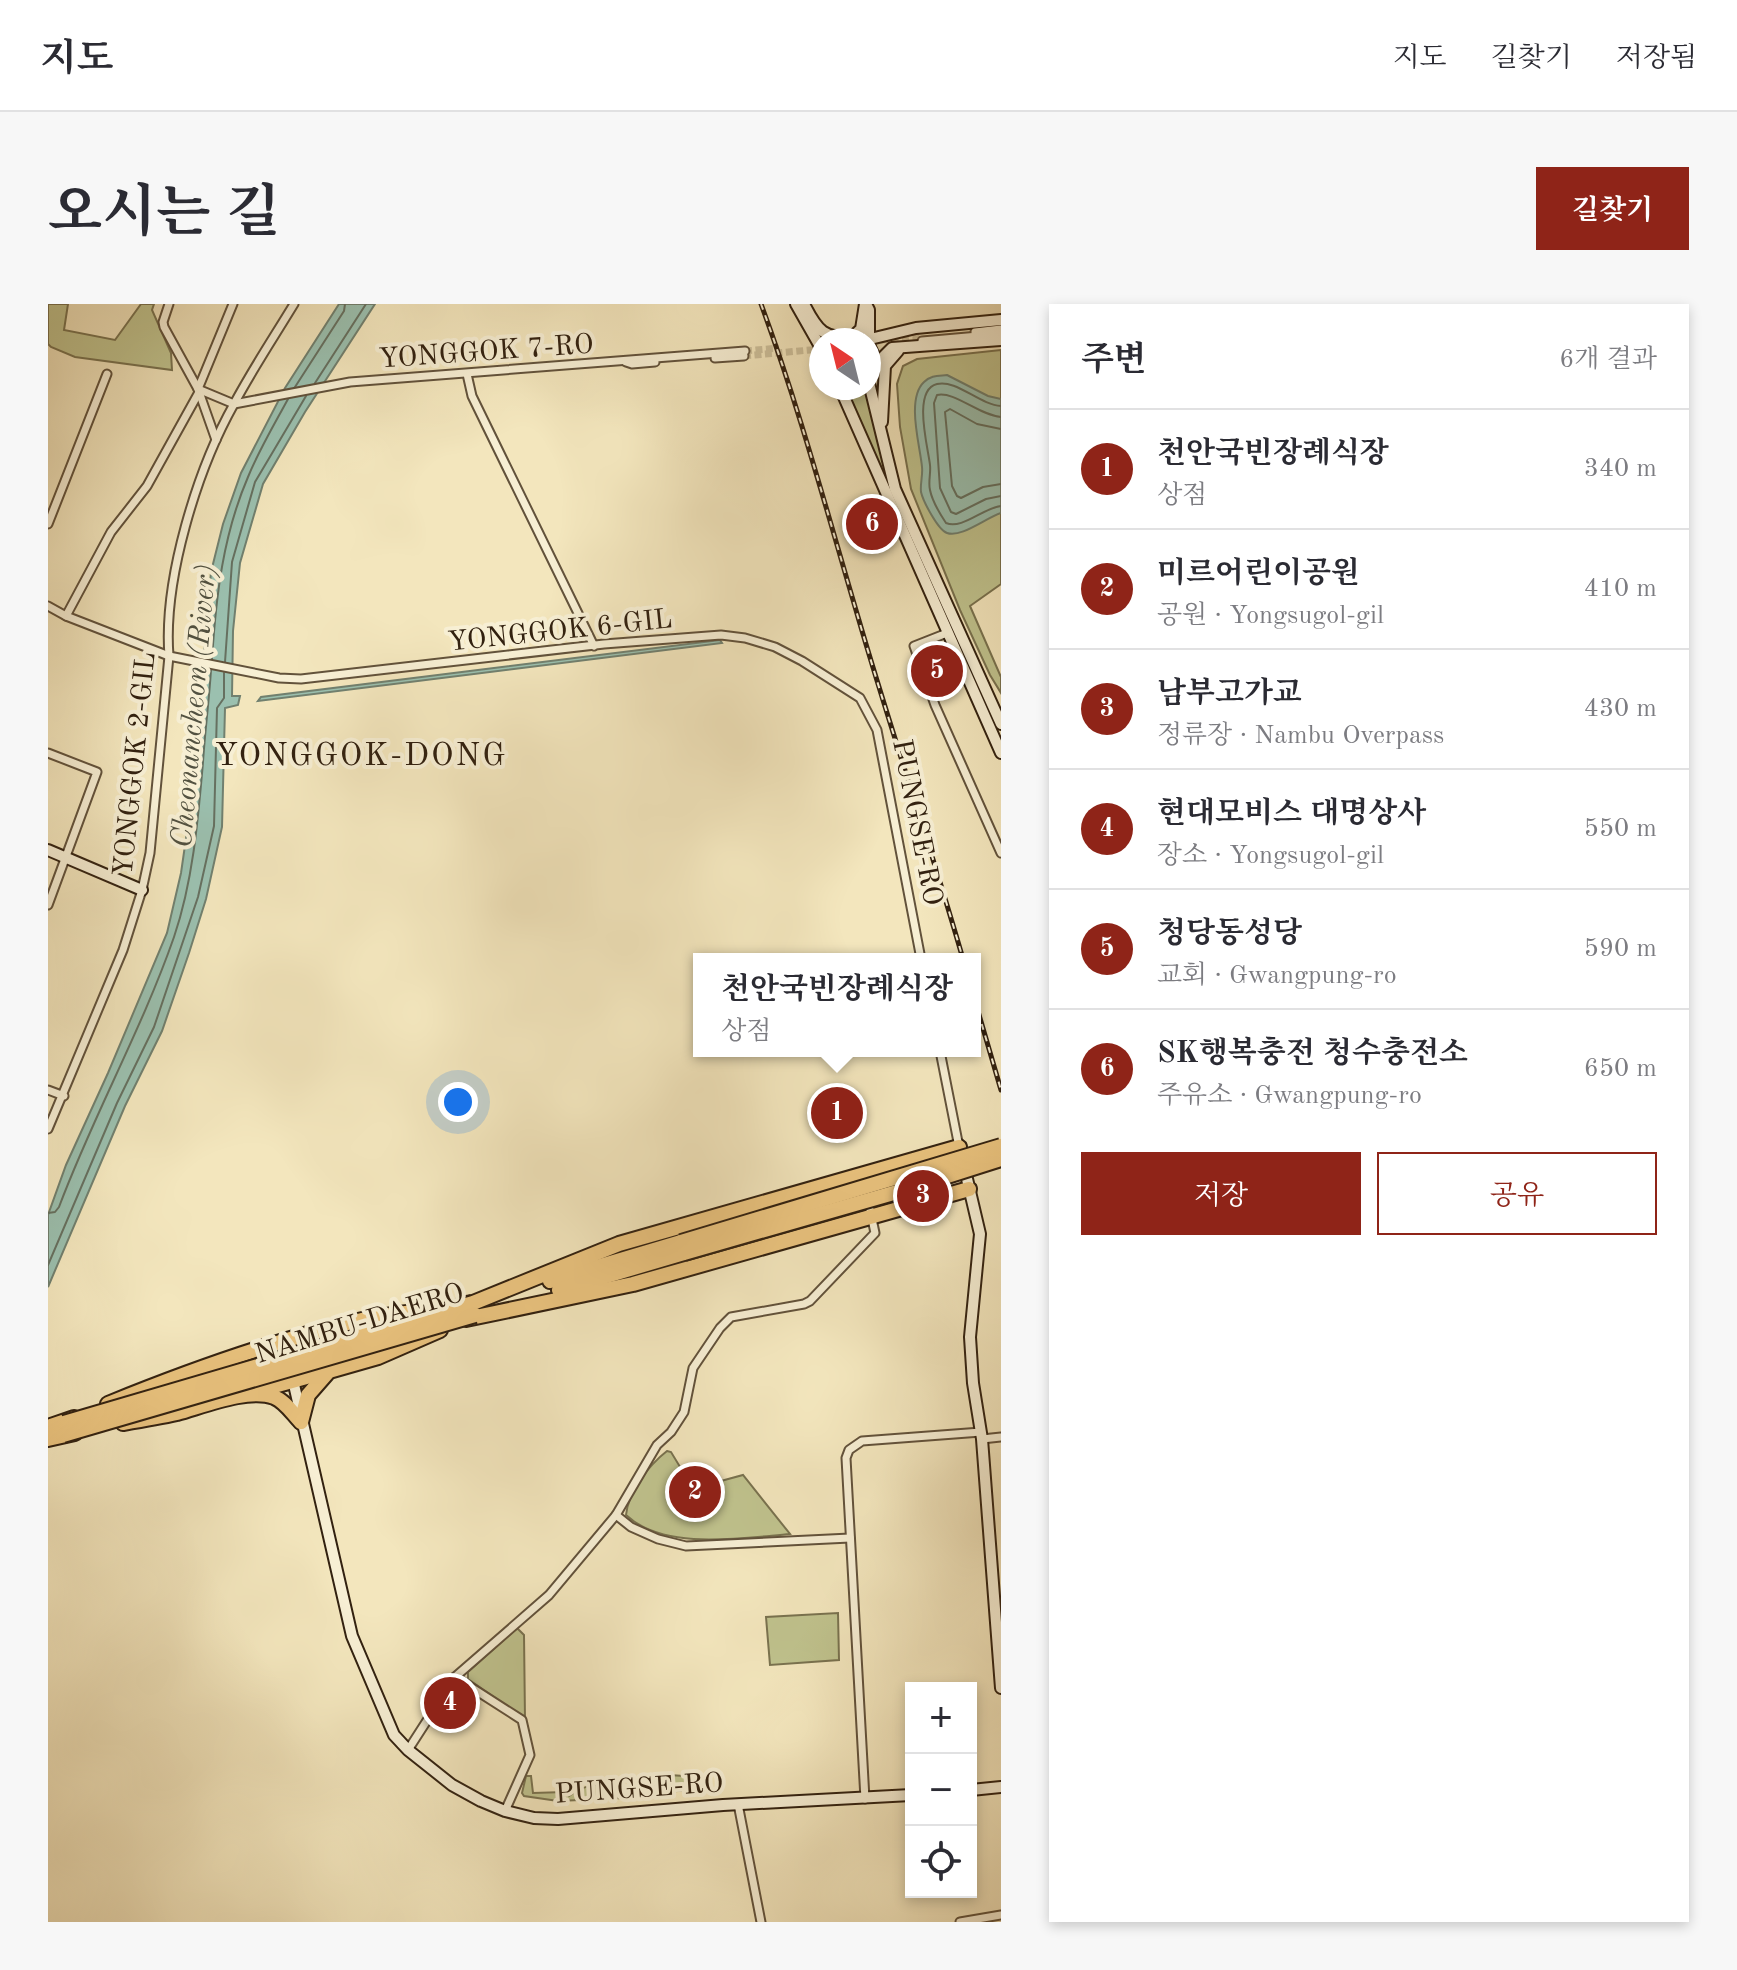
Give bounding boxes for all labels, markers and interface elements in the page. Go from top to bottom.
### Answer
text: 지도 [40,41,113,79]
text: 지도 [1393,45,1447,73]
text: 길찾기 [1491,45,1572,73]
text: 저장됨 [1616,45,1697,73]
button: 길찾기 [1536,167,1689,250]
text: 오시는 길 [48,187,280,243]
north arrow [809,328,881,400]
street label: YONGGOK 7-RO [378,332,595,374]
text: 주변 [1081,344,1147,378]
text: 6개 결과 [1559,347,1657,373]
text: 천안국빈장례식장 [1157,439,1389,469]
text: 1 [1099,456,1115,482]
text: 340 m [1584,456,1657,482]
text: 상점 [1157,483,1207,509]
pin: 6 [846,494,898,554]
text: 미르어린이공원 [1157,559,1360,589]
water label: Cheonancheon (River) [168,563,222,849]
text: 2 [1099,576,1115,602]
text: 410 m [1584,576,1657,602]
text: 공원 · Yongsugol-gil [1157,603,1384,629]
street label: YONGGOK 6-GIL [447,606,674,658]
pin: 5 [911,641,963,701]
street label: YONGGOK 2-GIL [110,651,162,878]
text: 남부고가교 [1157,679,1302,709]
text: 3 [1099,696,1115,722]
text: 430 m [1584,696,1657,722]
text: 정류장 · Nambu Overpass [1157,723,1444,749]
street label: PUNGSE-RO [886,737,946,908]
district label: YONGGOK-DONG [215,741,507,773]
text: 현대모비스 대명상사 [1157,799,1426,829]
text: 4 [1099,816,1115,842]
text: 550 m [1584,816,1657,842]
text: 장소 · Yongsugol-gil [1157,843,1384,869]
text: 청당동성당 [1157,919,1302,949]
text: 5 [1099,936,1115,962]
text: 590 m [1584,936,1657,962]
popup [693,953,981,1057]
text: 교회 · Gwangpung-ro [1157,963,1397,989]
text: 천안국빈장례식장 [721,975,953,1005]
text: 상점 [721,1019,771,1045]
text: SK행복충전 청수충전소 [1157,1039,1468,1069]
text: 6 [1099,1056,1115,1082]
text: 650 m [1584,1056,1657,1082]
your location [438,1082,478,1122]
pin: 1 [811,1083,863,1143]
text: 주유소 · Gwangpung-ro [1157,1083,1422,1109]
button: 저장 [1081,1152,1361,1235]
button: 공유 [1377,1152,1657,1235]
pin: 3 [897,1166,949,1226]
street label: NAMBU-DAERO [252,1280,468,1370]
pin: 2 [669,1462,721,1522]
pin: 4 [424,1673,476,1733]
map controls [905,1682,977,1898]
button: + [905,1682,977,1754]
button: − [905,1754,977,1826]
street label: PUNGSE-RO [554,1770,724,1810]
button: locate [905,1826,977,1898]

